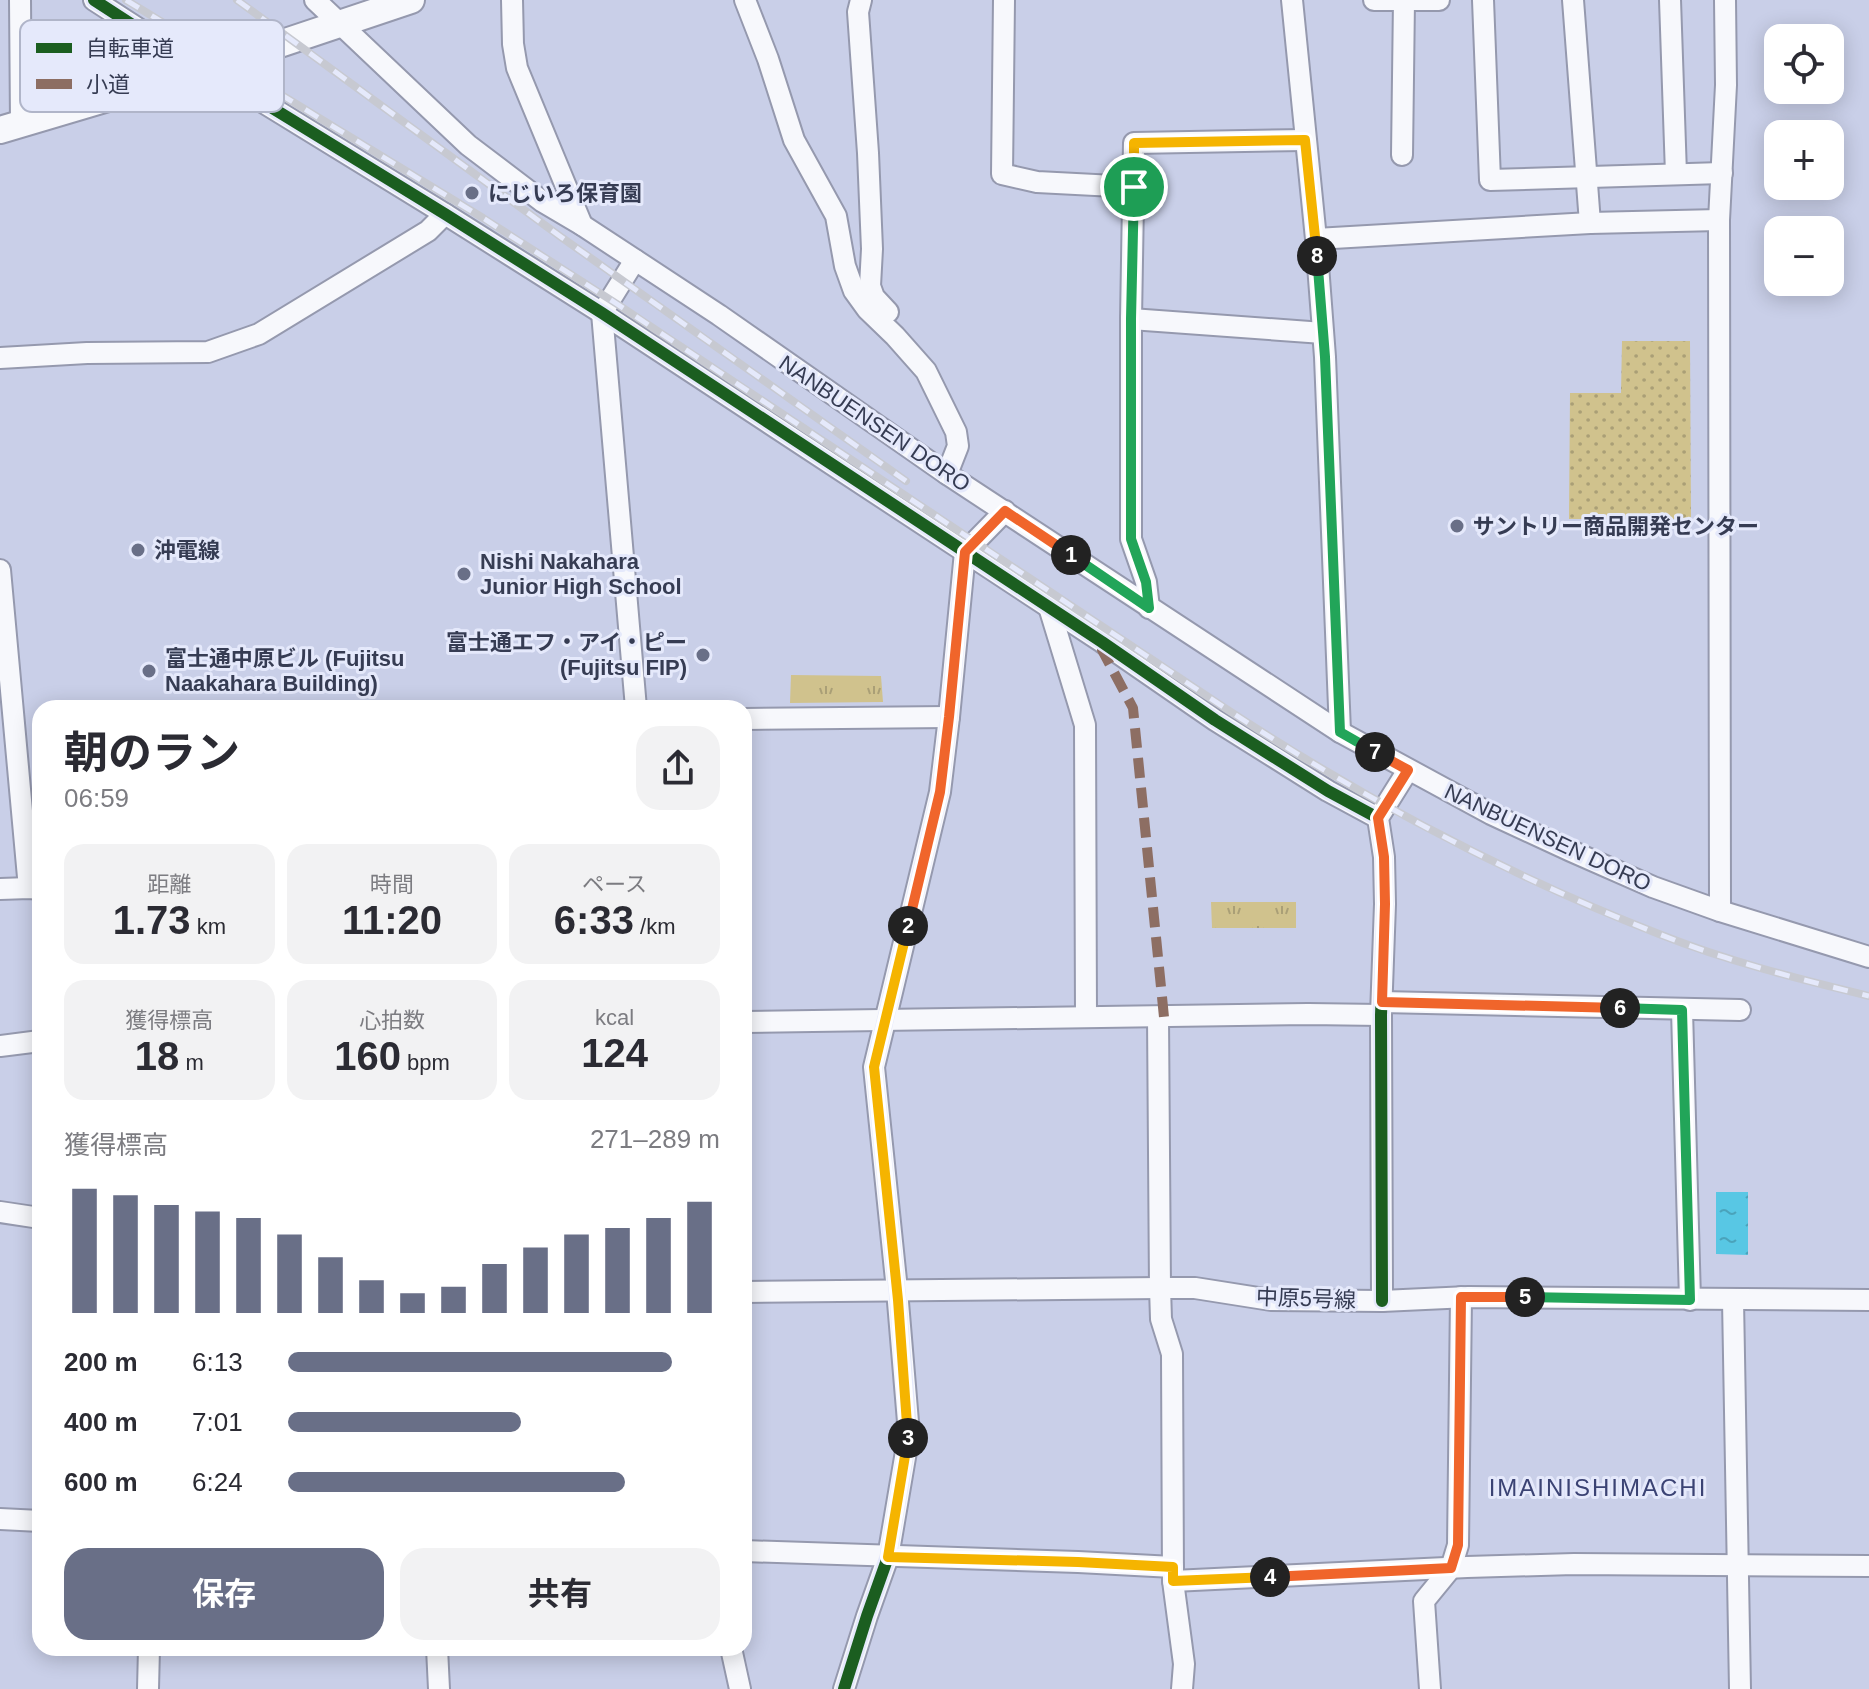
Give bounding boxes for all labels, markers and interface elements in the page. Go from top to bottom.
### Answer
legend [20,20,284,112]
map controls [1764,24,1844,296]
button: locate [1764,24,1844,104]
text: 自転車道 [86,36,174,61]
text: 小道 [86,72,130,97]
button: + [1764,120,1844,200]
pin [1100,153,1168,221]
icon: arrive [1112,165,1156,209]
place label: にじいろ保育園 [488,181,642,206]
marker: にじいろ保育園 [463,184,481,202]
button: − [1764,216,1844,296]
pin: 8 [1297,236,1337,276]
text: 8 [1311,243,1323,268]
street label: NANBUENSEN DORO [774,350,975,497]
place label: サントリー商品開発センター [1473,514,1759,539]
marker: サントリー商品開発センター [1448,517,1466,535]
pin: 1 [1051,535,1091,575]
place label: 沖電線 [154,538,220,563]
marker: 沖電線 [129,541,147,559]
text: 1 [1065,542,1077,567]
place label: Nishi Nakahara Junior High School [480,549,682,599]
marker: Nishi Nakahara Junior High School [455,565,473,583]
place label: 富士通エフ・アイ・ピー (Fujitsu FIP) [446,630,687,680]
place label: 富士通中原ビル (Fujitsu Naakahara Building) [165,646,405,696]
marker: 富士通エフ・アイ・ピー (Fujitsu FIP) [694,646,712,664]
marker: 富士通中原ビル (Fujitsu Naakahara Building) [140,662,158,680]
button: share [636,726,720,810]
text: 朝のラン [64,728,240,777]
pin: 7 [1355,732,1395,772]
text: 7 [1369,739,1381,764]
street label: NANBUENSEN DORO [1441,779,1655,896]
text: 06:59 [64,783,129,813]
text: 距離 [147,872,191,897]
text: 時間 [370,872,414,897]
text: ペース [582,872,647,897]
text: 1.73 [113,898,191,942]
text: 11:20 [342,898,442,942]
text: 6:33 [554,898,634,942]
pin: 2 [888,906,928,946]
text: 2 [902,913,914,938]
text: km [191,914,226,939]
text: /km [634,914,675,939]
pin: 6 [1600,988,1640,1028]
text: 6 [1614,995,1626,1020]
text: kcal [595,1005,634,1030]
text: 獲得標高 [125,1008,213,1033]
text: 心拍数 [359,1008,425,1033]
text: 124 [581,1031,648,1075]
text: 18 [135,1034,179,1078]
text: 160 [334,1034,401,1078]
text: m [179,1050,204,1075]
text: bpm [401,1050,450,1075]
text: 271–289 m [590,1124,720,1154]
text: 獲得標高 [64,1130,168,1160]
pin: 5 [1505,1277,1545,1317]
street label: 中原5号線 [1255,1284,1357,1313]
text: 5 [1519,1284,1531,1309]
text: 200 m [64,1347,138,1377]
text: 6:13 [192,1347,243,1377]
text: 400 m [64,1407,138,1437]
text: 7:01 [192,1407,243,1437]
pin: 3 [888,1418,928,1458]
text: 3 [902,1425,914,1450]
text: 600 m [64,1467,138,1497]
text: 6:24 [192,1467,243,1497]
district label: IMAINISHIMACHI [1489,1474,1707,1501]
button: 保存 [64,1548,384,1640]
button: 共有 [400,1548,720,1640]
pin: 4 [1250,1557,1290,1597]
text: 4 [1264,1564,1276,1589]

